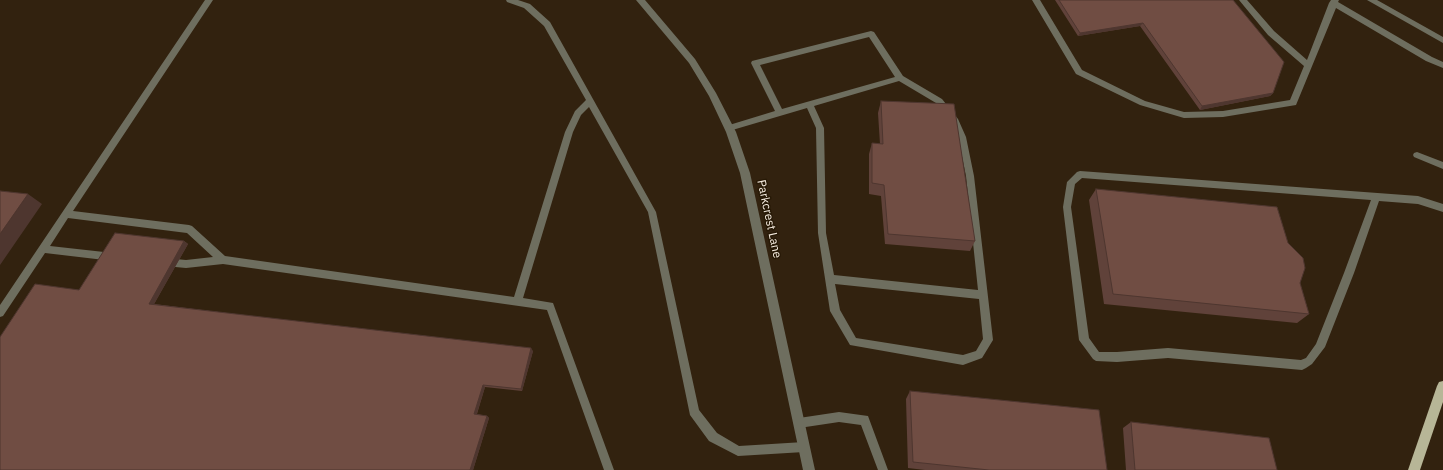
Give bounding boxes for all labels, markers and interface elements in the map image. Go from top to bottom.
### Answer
street label: Parkcrest Lane [754,179,784,259]

